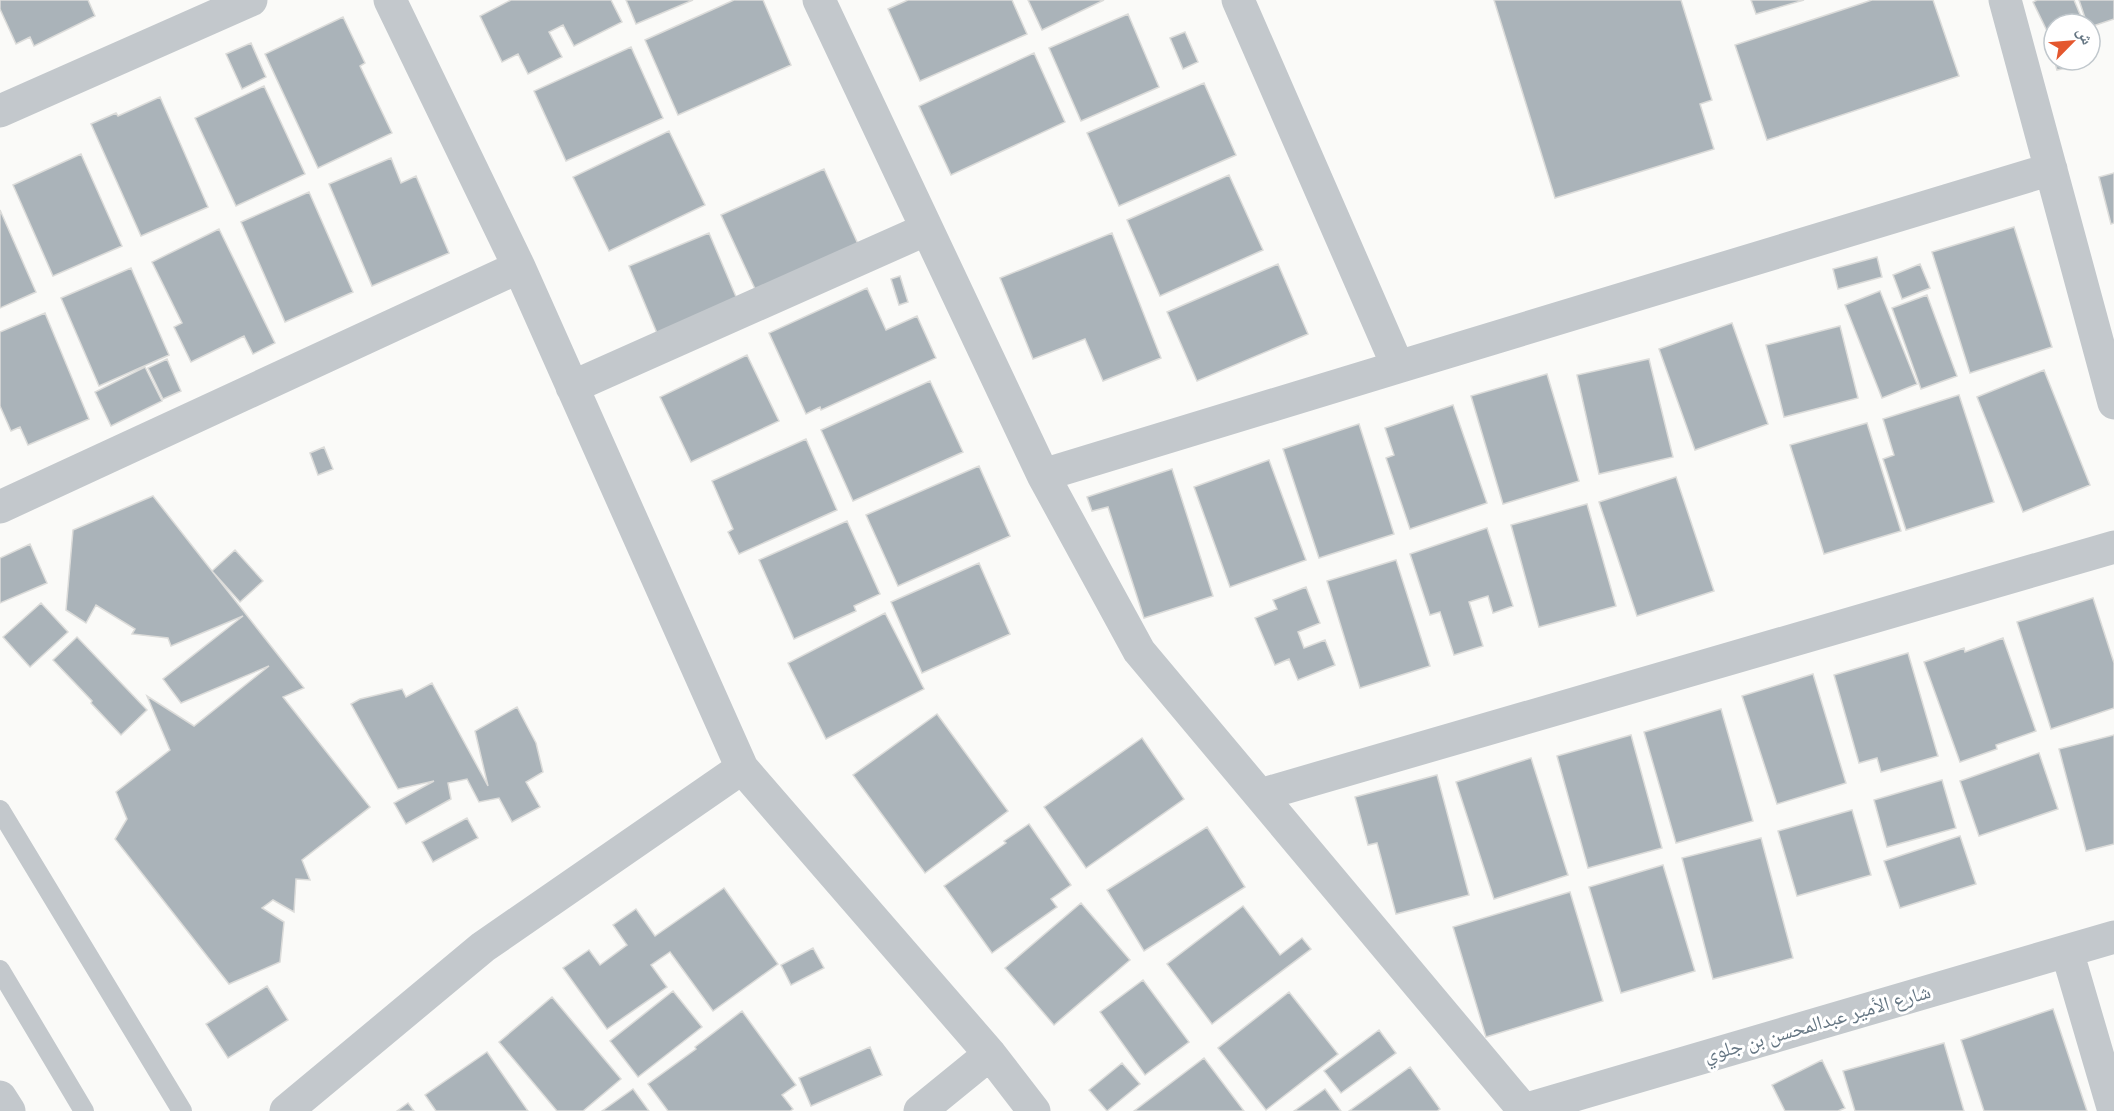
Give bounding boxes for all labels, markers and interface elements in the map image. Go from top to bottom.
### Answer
north arrow [2042,12,2102,72]
text: ش [2073,24,2097,48]
street label: شارع الأمير عبدالمحسن بن جلوي [1701,979,1934,1071]

